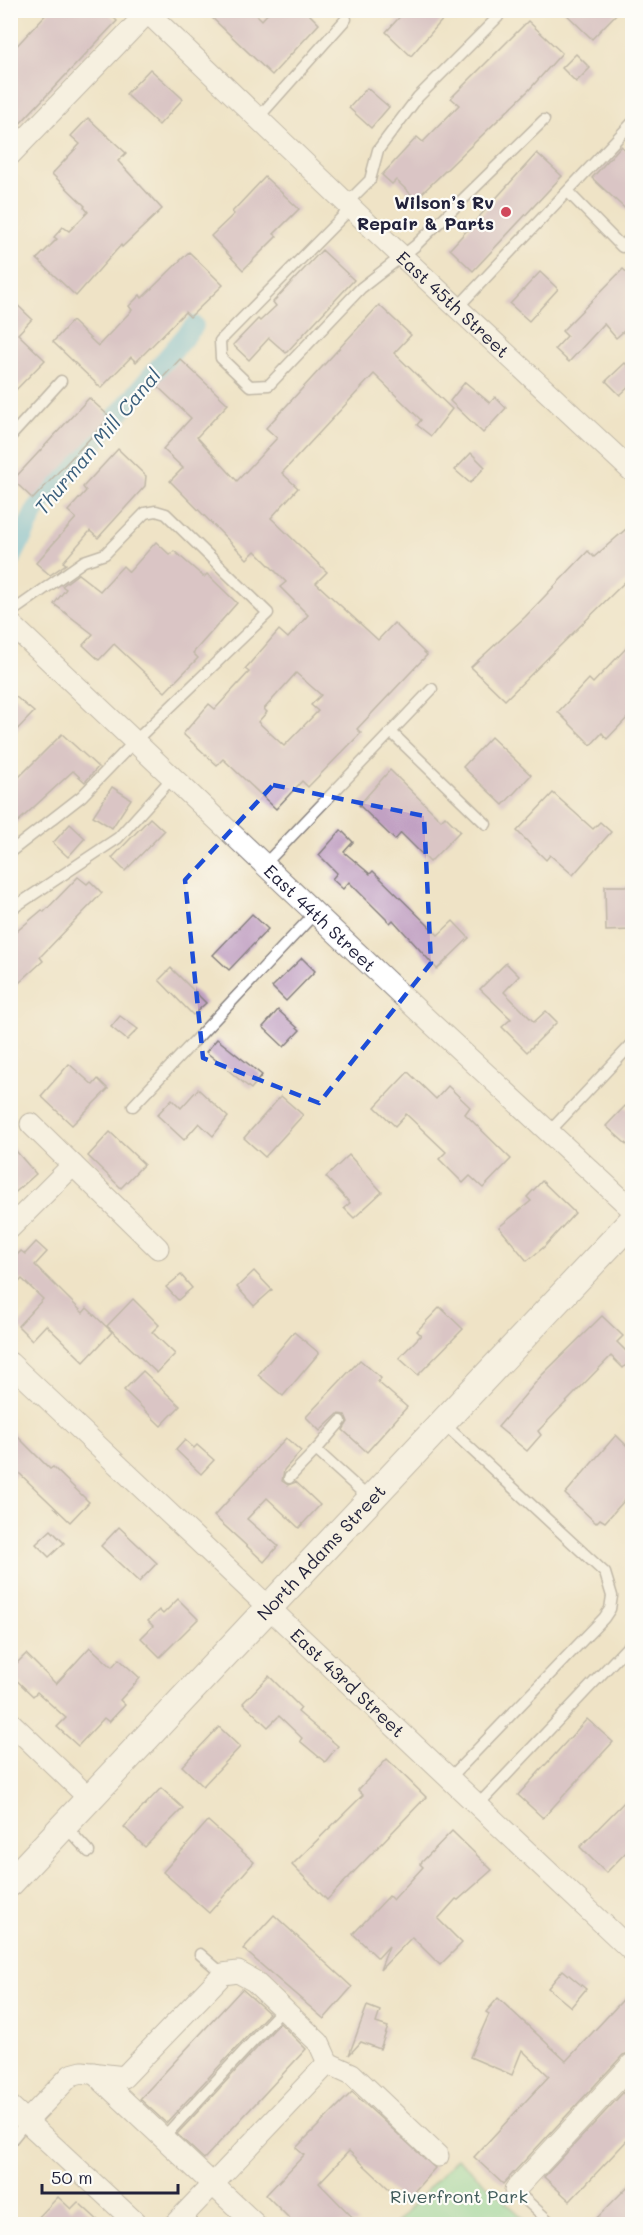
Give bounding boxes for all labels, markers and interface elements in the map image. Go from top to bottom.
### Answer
place label: Wilson’s Rv Repair & Parts [357,190,494,235]
marker: Wilson’s Rv Repair & Parts [499,205,513,219]
street label: East 45th Street [392,245,515,363]
water label: Thurman Mill Canal [28,363,166,519]
street label: East 44th Street [259,859,382,977]
street label: North Adams Street [251,1479,391,1625]
street label: East 43rd Street [286,1623,410,1742]
scale bar [42,2157,178,2195]
text: 50 m [51,2165,93,2189]
park label: Riverfront Park [390,2184,528,2208]

